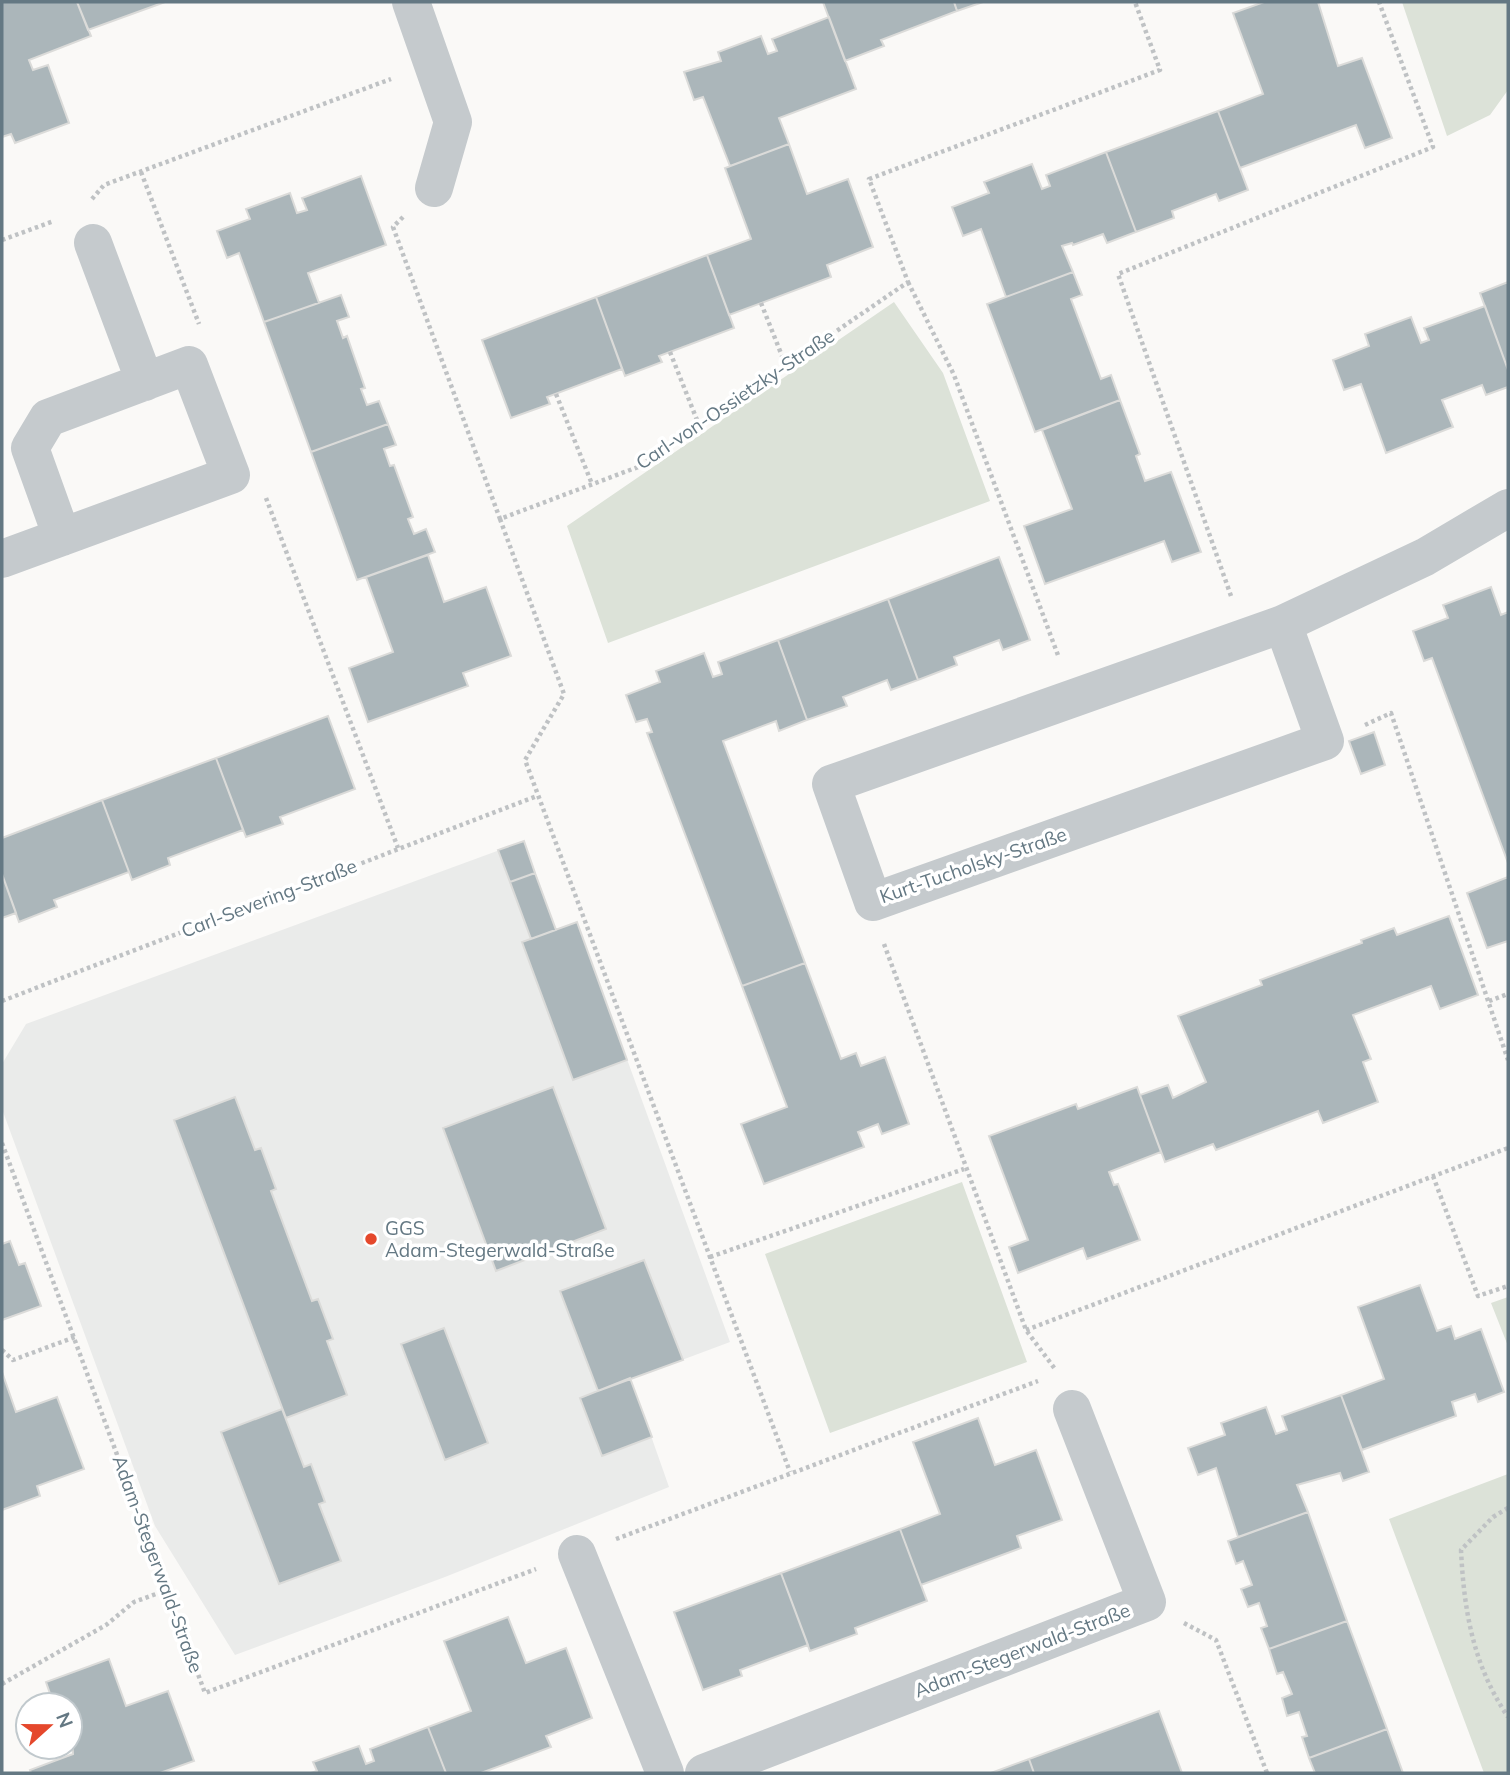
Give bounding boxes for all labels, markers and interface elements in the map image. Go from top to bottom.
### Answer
street label: Carl-von-Ossietzky-Straße [631,324,839,474]
street label: Kurt-Tucholsky-Straße [876,822,1070,908]
street label: Carl-Severing-Straße [178,853,360,943]
place label: GGS Adam-Stegerwald-Straße [385,1216,615,1262]
marker: GGS Adam-Stegerwald-Straße [363,1231,379,1247]
street label: Adam-Stegerwald-Straße [107,1452,209,1676]
street label: Adam-Stegerwald-Straße [911,1598,1133,1702]
north arrow [14,1691,84,1761]
text: N [51,1709,79,1731]

